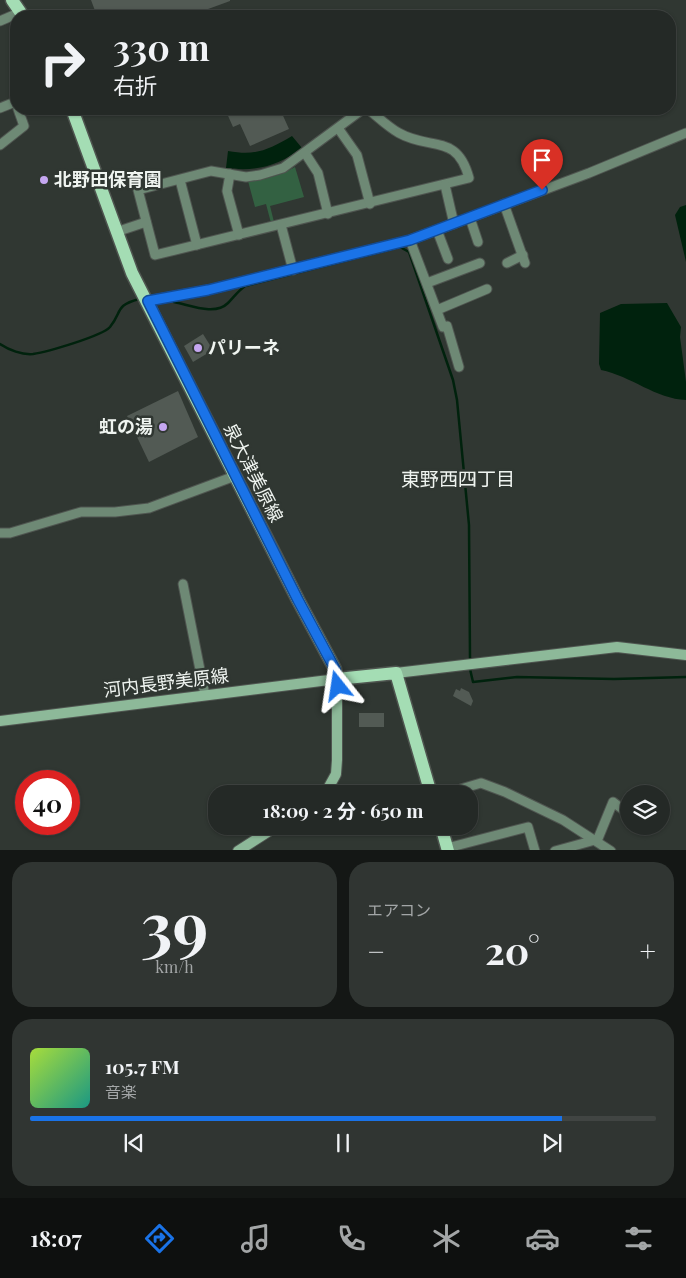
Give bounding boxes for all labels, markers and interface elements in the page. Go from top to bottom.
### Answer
text: 330 m [113,23,210,70]
icon: right [30,30,95,95]
text: 右折 [113,70,157,100]
pin [521,139,563,190]
icon: arrive [528,146,556,174]
place label: 北野田保育園 [54,167,162,191]
marker: 北野田保育園 [38,174,50,186]
place label: パリーネ [208,335,280,359]
marker: パリーネ [192,342,204,354]
place label: 虹の湯 [99,414,153,438]
street label: 泉大津美原線 [219,419,289,526]
marker: 虹の湯 [157,421,169,433]
district label: 東野西四丁目 [401,465,515,491]
position arrow [311,659,363,711]
street label: 河内長野美原線 [102,662,230,702]
speed limit sign: 40 [15,770,80,835]
map controls [620,785,670,835]
button: layers [620,785,670,835]
text: 18:09 · 2 分 · 650 m [263,797,423,823]
text: 39 [141,880,208,966]
text: エアコン [367,899,431,920]
text: 20° [485,924,540,975]
text: − [367,932,385,969]
text: + [640,932,656,969]
text: km/h [155,956,194,977]
text: 105.7 FM [105,1053,180,1079]
text: 音楽 [105,1081,137,1102]
icon: previous [120,1129,148,1157]
icon: pause [329,1129,357,1157]
icon: next [538,1129,566,1157]
icon: directions [142,1221,177,1256]
icon: music [238,1221,273,1256]
icon: phone [334,1221,369,1256]
icon: climate [429,1221,464,1256]
icon: car [525,1221,560,1256]
icon: filters [621,1221,656,1256]
text: 18:07 [30,1223,82,1253]

